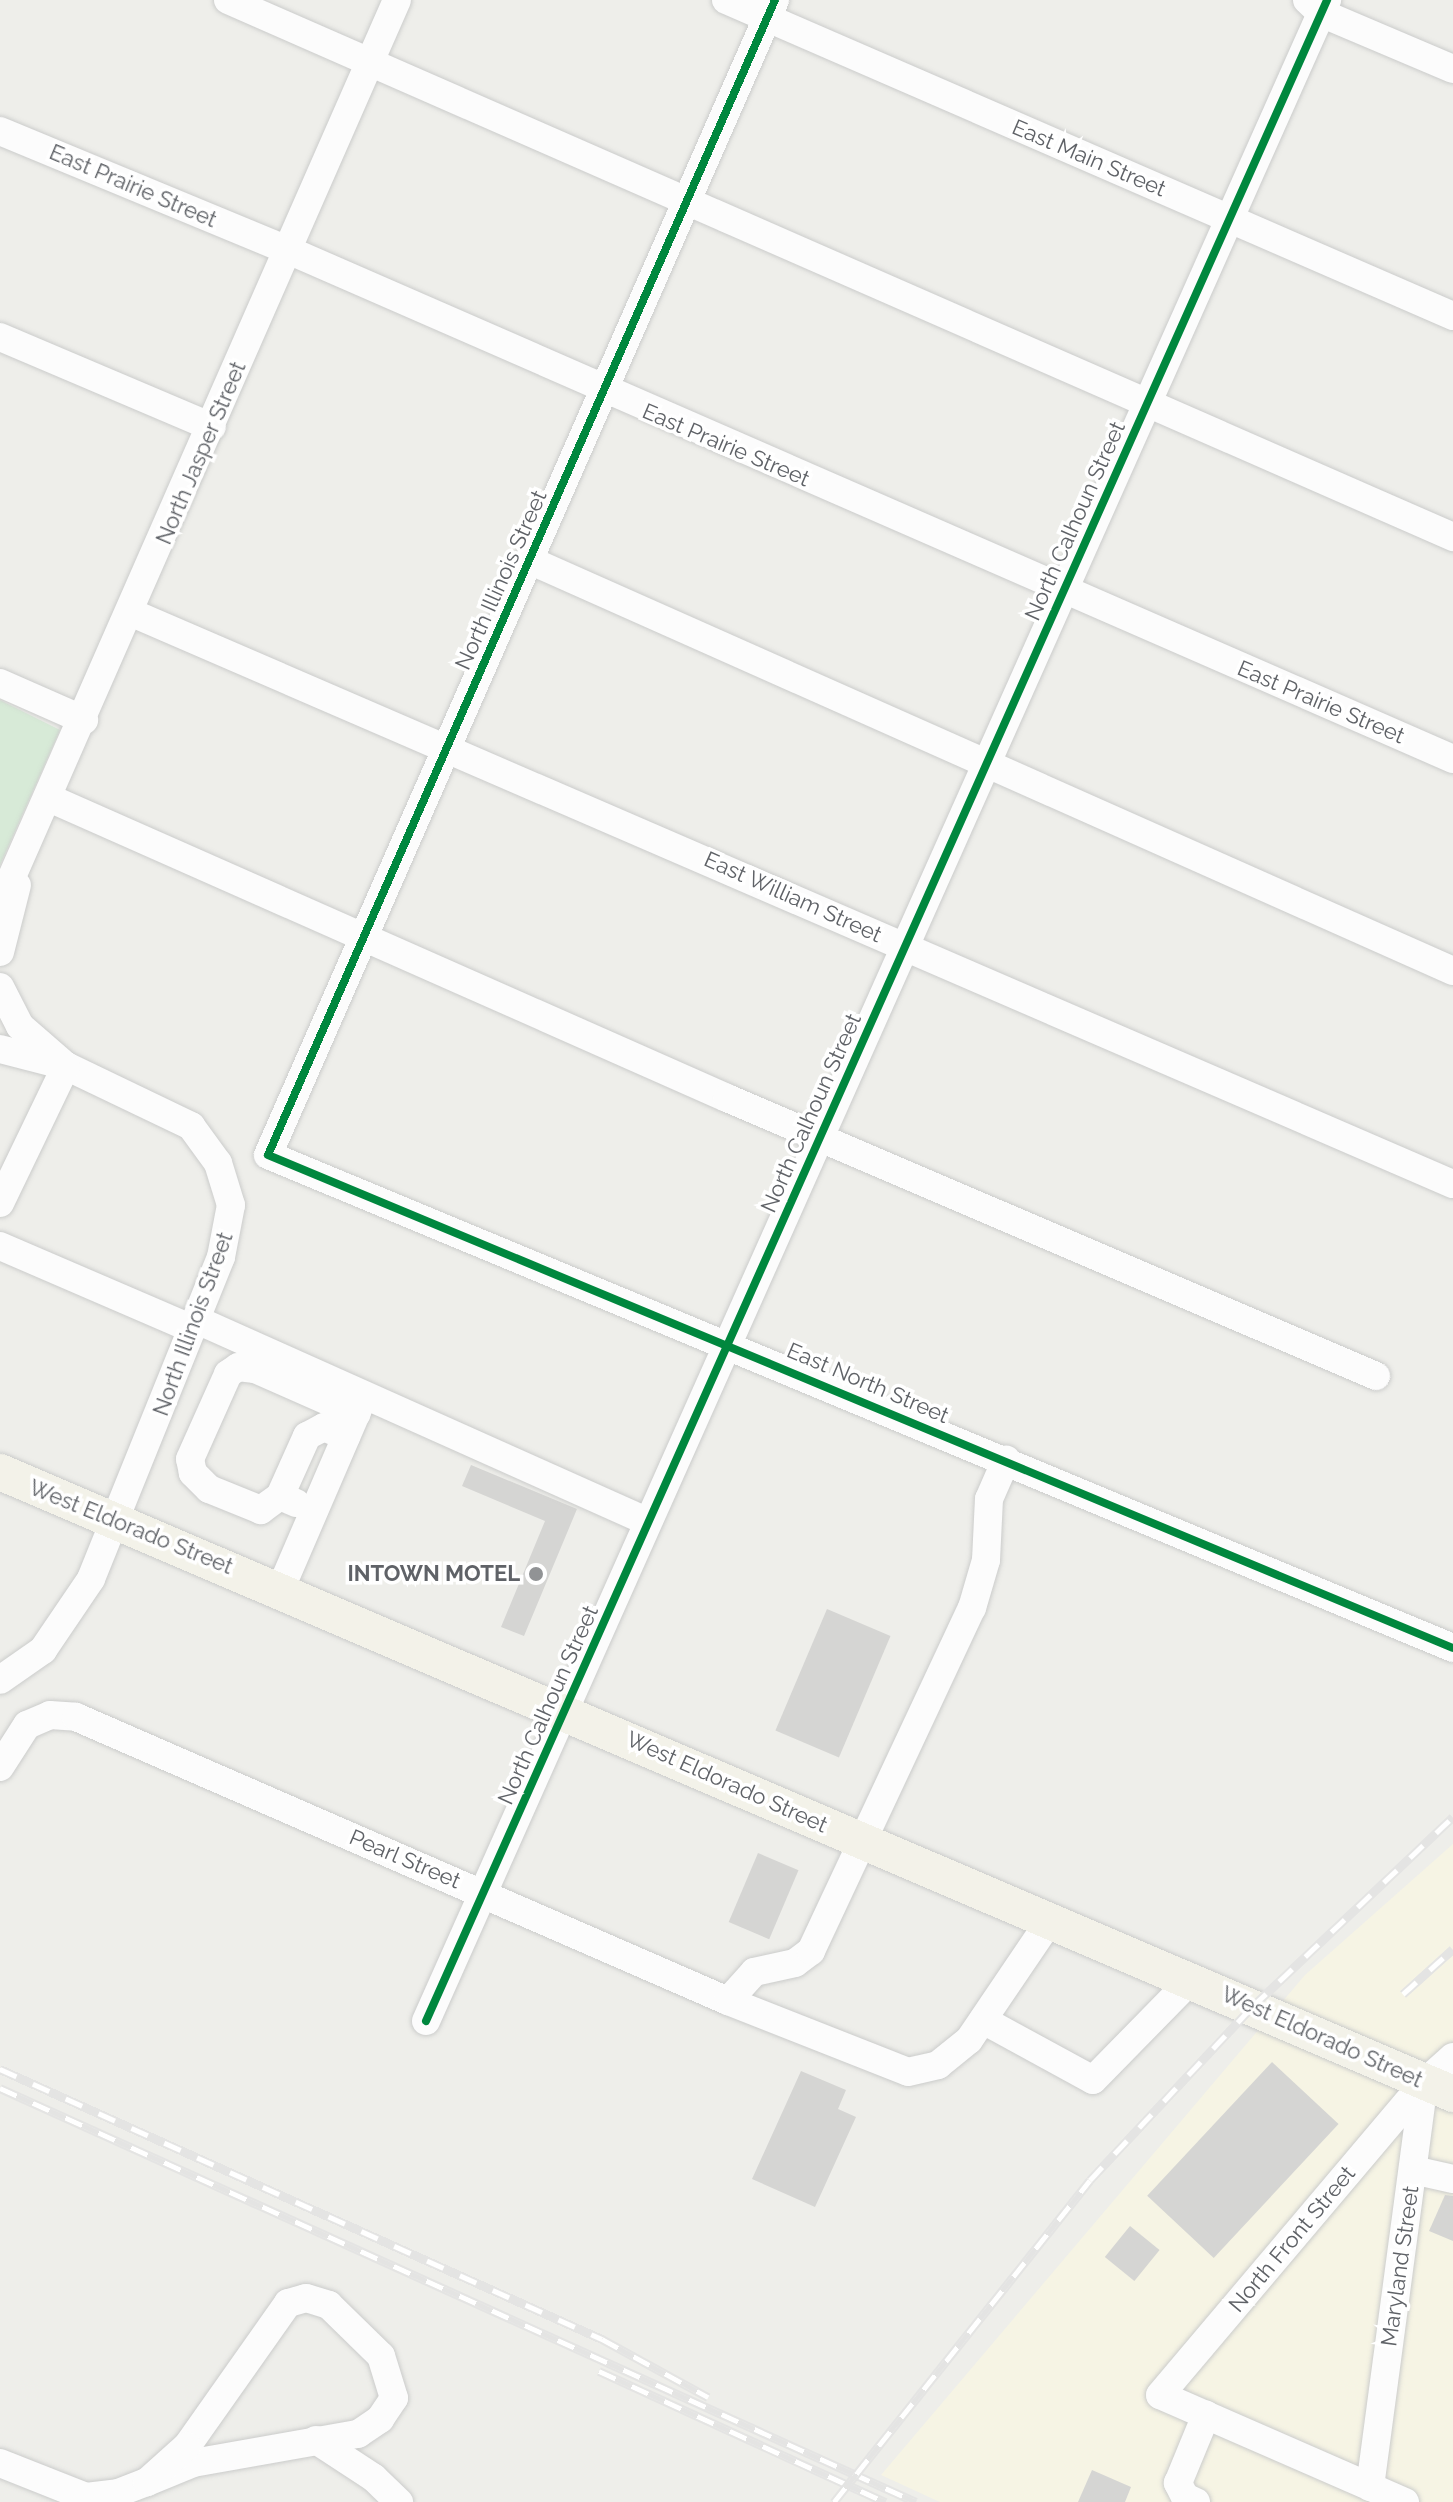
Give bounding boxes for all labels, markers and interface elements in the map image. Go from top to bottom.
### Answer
street label: East Main Street [1008,114,1170,202]
street label: East Prairie Street [45,139,221,233]
street label: North Jasper Street [150,357,252,549]
street label: East Prairie Street [638,398,814,492]
street label: North Calhoun Street [1019,417,1131,625]
street label: North Illinois Street [450,486,552,674]
street label: East Prairie Street [1233,655,1409,749]
street label: East William Street [700,846,886,948]
street label: North Calhoun Street [755,1009,867,1217]
street label: North Illinois Street [147,1229,239,1419]
street label: East North Street [783,1337,953,1429]
street label: West Eldorado Street [25,1474,237,1580]
place label: INTOWN MOTEL [347,1561,520,1587]
marker: INTOWN MOTEL [527,1565,545,1583]
street label: North Calhoun Street [492,1601,604,1809]
street label: West Eldorado Street [622,1726,832,1838]
street label: Pearl Street [345,1824,465,1894]
street label: West Eldorado Street [1217,1981,1427,2093]
street label: North Front Street [1223,2161,1361,2317]
street label: Maryland Street [1376,2184,1424,2348]

